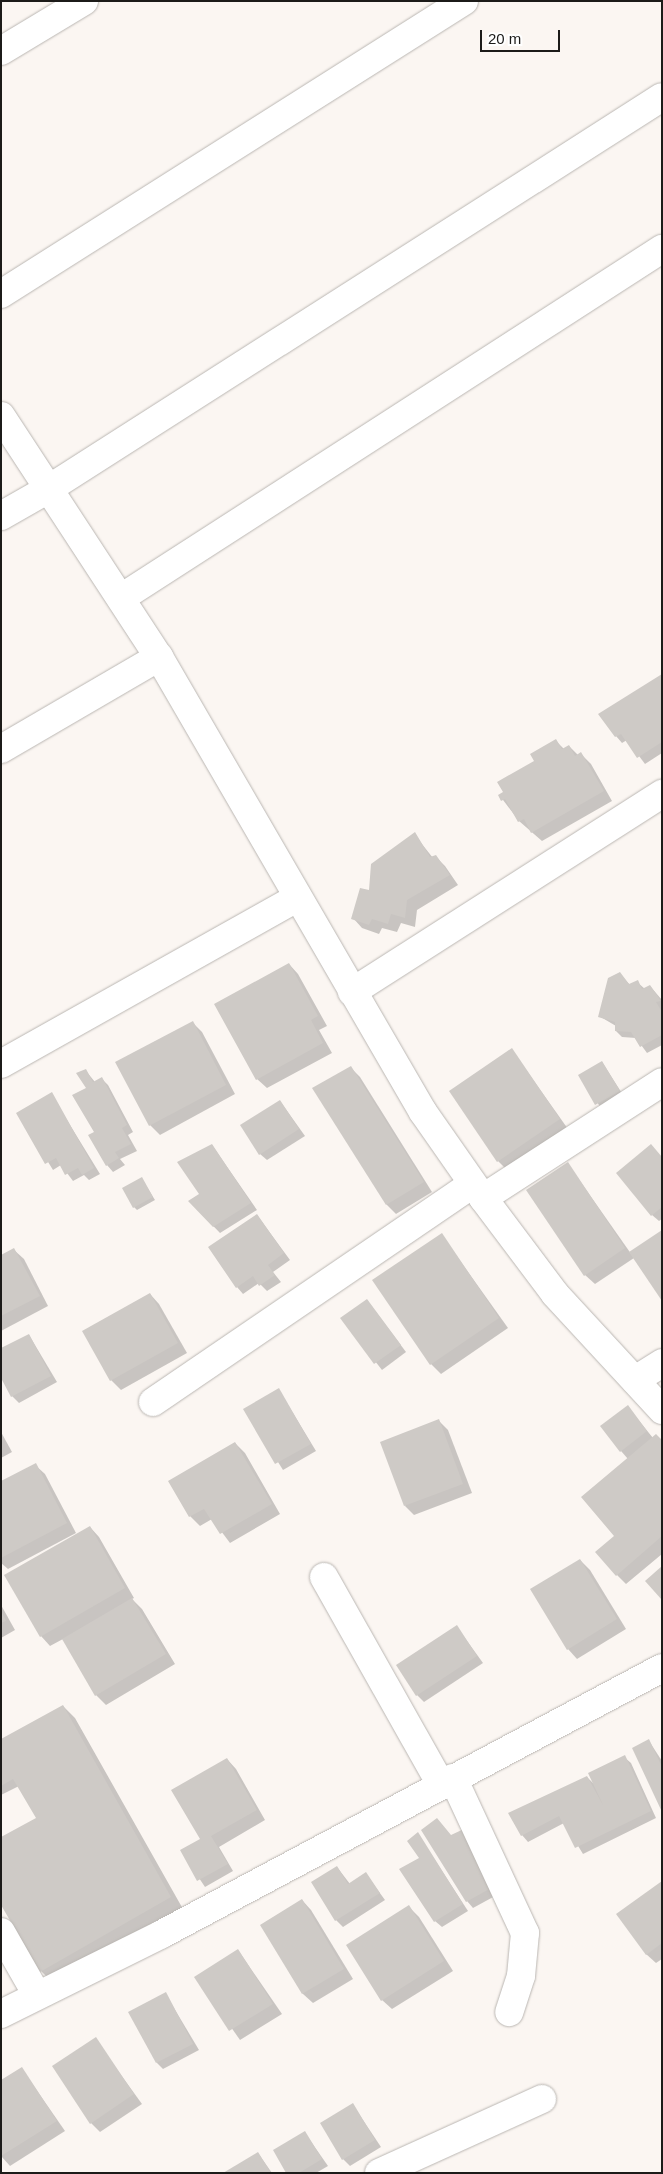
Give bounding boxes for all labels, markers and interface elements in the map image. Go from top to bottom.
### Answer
scale bar [483,20,563,52]
text: 20 m [488,30,521,47]

